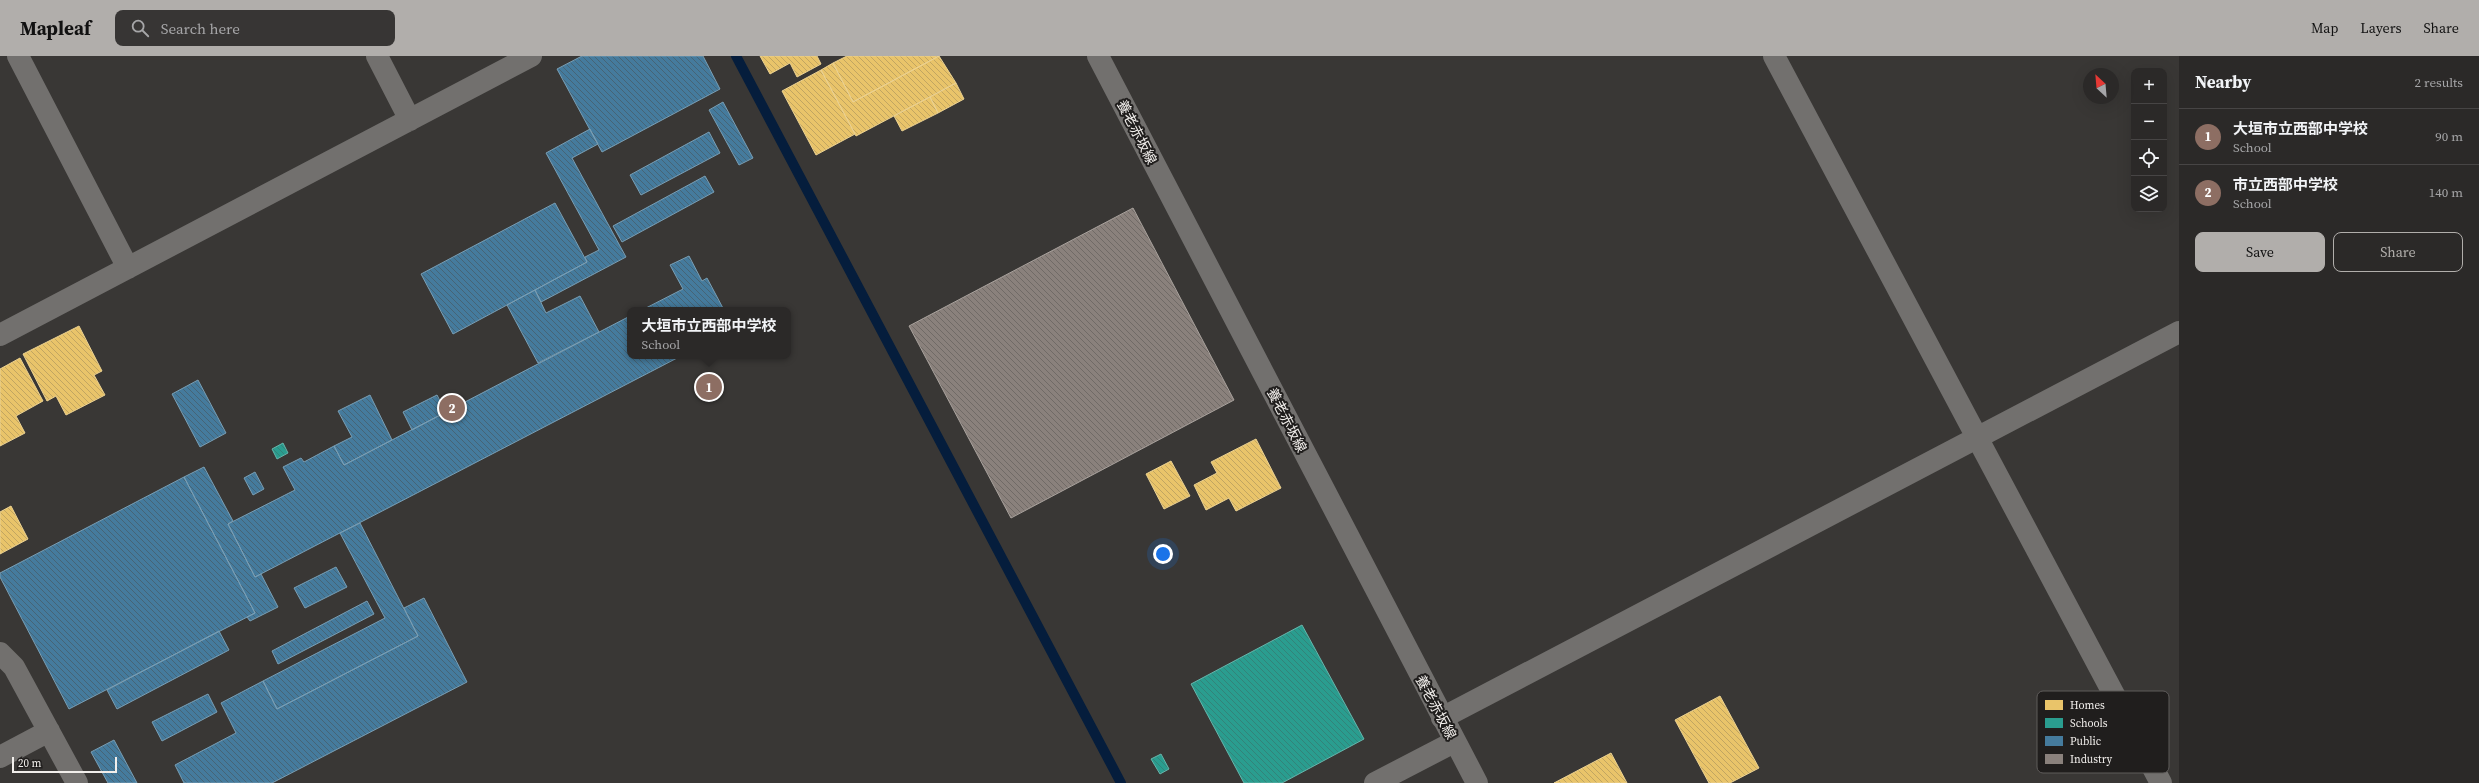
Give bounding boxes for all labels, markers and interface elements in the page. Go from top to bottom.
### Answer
search box [115,10,395,46]
text: Mapleaf [20,15,91,41]
icon: search [129,17,151,39]
text: Search here [161,18,240,39]
text: Map [2311,18,2338,38]
text: Layers [2360,18,2402,38]
text: Share [2424,18,2459,38]
north arrow [2083,68,2119,104]
map controls [2131,68,2167,212]
button: + [2131,68,2167,104]
text: Nearby [2195,70,2251,94]
text: 2 results [2415,74,2463,91]
street label: 養老赤坂線 [1112,96,1162,168]
button: − [2131,104,2167,140]
text: 大垣市立西部中学校 [2233,118,2368,139]
text: 1 [2204,128,2212,145]
text: 90 m [2435,128,2463,145]
text: School [2233,139,2272,156]
button: locate [2131,140,2167,176]
text: 市立西部中学校 [2233,174,2338,195]
button: layers [2131,176,2167,212]
text: 2 [2204,184,2212,201]
text: 140 m [2429,184,2463,201]
text: School [2233,195,2272,212]
button: Save [2195,232,2325,272]
button: Share [2333,232,2463,272]
popup [627,307,791,359]
text: 大垣市立西部中学校 [641,315,777,336]
text: School [641,336,680,353]
pin: 1 [696,372,722,402]
street label: 養老赤坂線 [1262,384,1312,456]
pin: 2 [439,393,465,423]
your location [1153,544,1173,564]
street label: 養老赤坂線 [1411,671,1461,743]
legend [2037,691,2169,773]
text: Homes [2070,698,2105,713]
text: Schools [2070,716,2108,731]
text: Public [2070,734,2102,749]
text: Industry [2070,752,2112,767]
scale bar [12,755,117,774]
text: 20 m [18,756,41,771]

